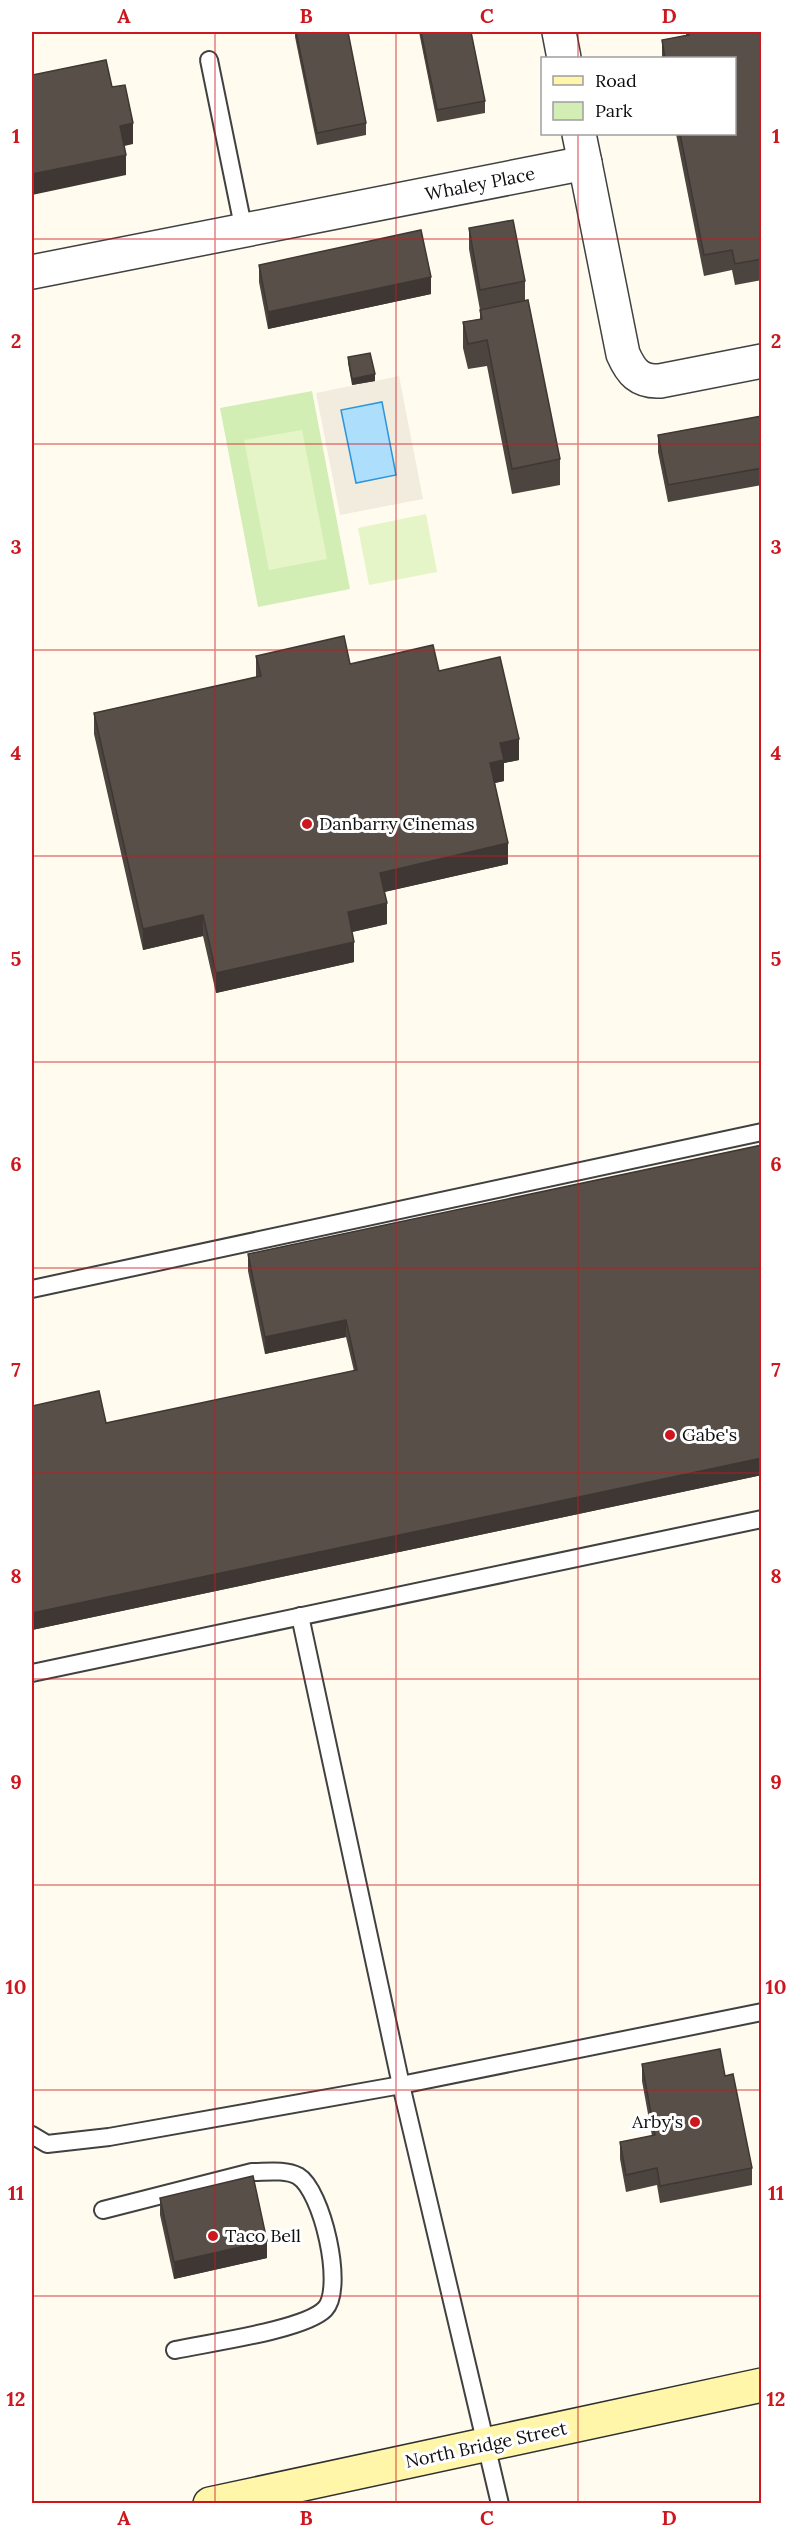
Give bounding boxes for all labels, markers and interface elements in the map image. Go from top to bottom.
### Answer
text: A [117,3,131,28]
text: B [299,3,313,28]
text: C [480,3,494,28]
text: D [661,3,677,28]
legend [541,57,736,135]
text: Road [595,69,637,92]
text: Park [595,99,633,122]
text: 1 [12,123,20,148]
text: 1 [772,123,780,148]
street label: Whaley Place [423,162,537,205]
text: 2 [11,328,21,353]
text: 2 [771,328,781,353]
text: 3 [10,534,22,559]
text: 3 [770,534,782,559]
text: 4 [11,740,22,765]
text: 4 [771,740,782,765]
place label: Danbarry Cinemas [319,812,474,835]
marker: Danbarry Cinemas [300,817,314,831]
text: 5 [11,946,22,971]
text: 5 [771,946,782,971]
text: 6 [10,1151,22,1176]
text: 6 [770,1151,782,1176]
text: 7 [11,1357,21,1382]
text: 7 [771,1357,781,1382]
place label: Gabe's [682,1423,737,1446]
marker: Gabe's [663,1428,677,1442]
text: 8 [10,1563,22,1588]
text: 8 [770,1563,782,1588]
text: 9 [10,1769,22,1794]
text: 9 [770,1769,782,1794]
text: 10 [6,1974,26,1999]
text: 10 [766,1974,786,1999]
place label: Arby's [631,2110,683,2133]
marker: Arby's [688,2115,702,2129]
text: 11 [8,2180,24,2205]
text: 11 [768,2180,784,2205]
place label: Taco Bell [225,2224,301,2247]
marker: Taco Bell [206,2229,220,2243]
text: 12 [7,2386,25,2411]
text: 12 [767,2386,785,2411]
street label: North Bridge Street [403,2416,569,2473]
text: A [117,2505,131,2530]
text: B [299,2505,313,2530]
text: C [480,2505,494,2530]
text: D [661,2505,677,2530]

